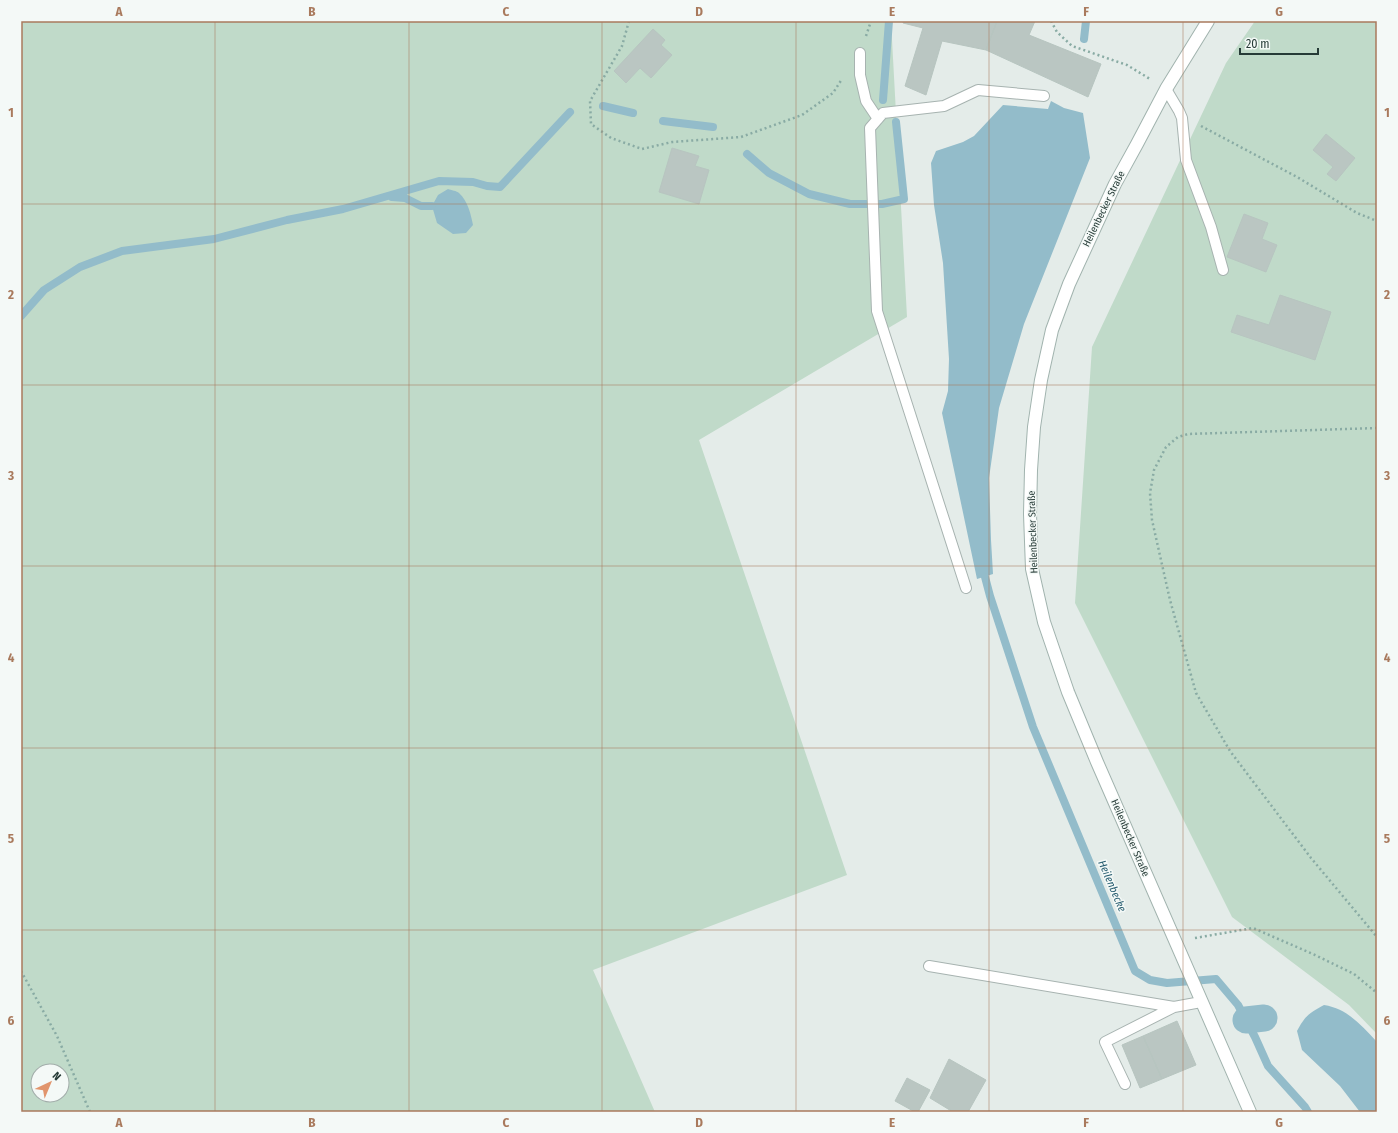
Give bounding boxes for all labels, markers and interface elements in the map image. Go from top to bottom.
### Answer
text: A [114,4,123,19]
text: B [308,4,316,19]
text: C [503,4,510,19]
text: D [695,4,703,19]
text: E [889,4,895,19]
text: F [1083,4,1089,19]
text: G [1275,4,1283,19]
scale bar [1240,30,1318,56]
text: 20 m [1246,37,1270,51]
text: 1 [8,105,14,120]
text: 1 [1384,105,1390,120]
street label: Heilenbecker Straße [1080,169,1128,249]
text: 2 [7,287,14,302]
text: 2 [1383,287,1390,302]
text: 3 [7,468,14,483]
text: 3 [1383,468,1390,483]
street label: Heilenbecker Straße [1026,490,1040,574]
text: 4 [8,650,15,665]
text: 4 [1384,650,1391,665]
street label: Heilenbecker Straße [1108,798,1152,879]
text: 5 [8,831,14,846]
text: 5 [1384,831,1390,846]
water label: Heilenbecke [1095,858,1129,914]
text: 6 [8,1013,15,1028]
text: 6 [1384,1013,1391,1028]
north arrow [30,1063,70,1103]
text: N [50,1069,63,1083]
text: A [114,1115,123,1130]
text: B [308,1115,316,1130]
text: C [503,1115,510,1130]
text: D [695,1115,703,1130]
text: E [889,1115,895,1130]
text: F [1083,1115,1089,1130]
text: G [1275,1115,1283,1130]

